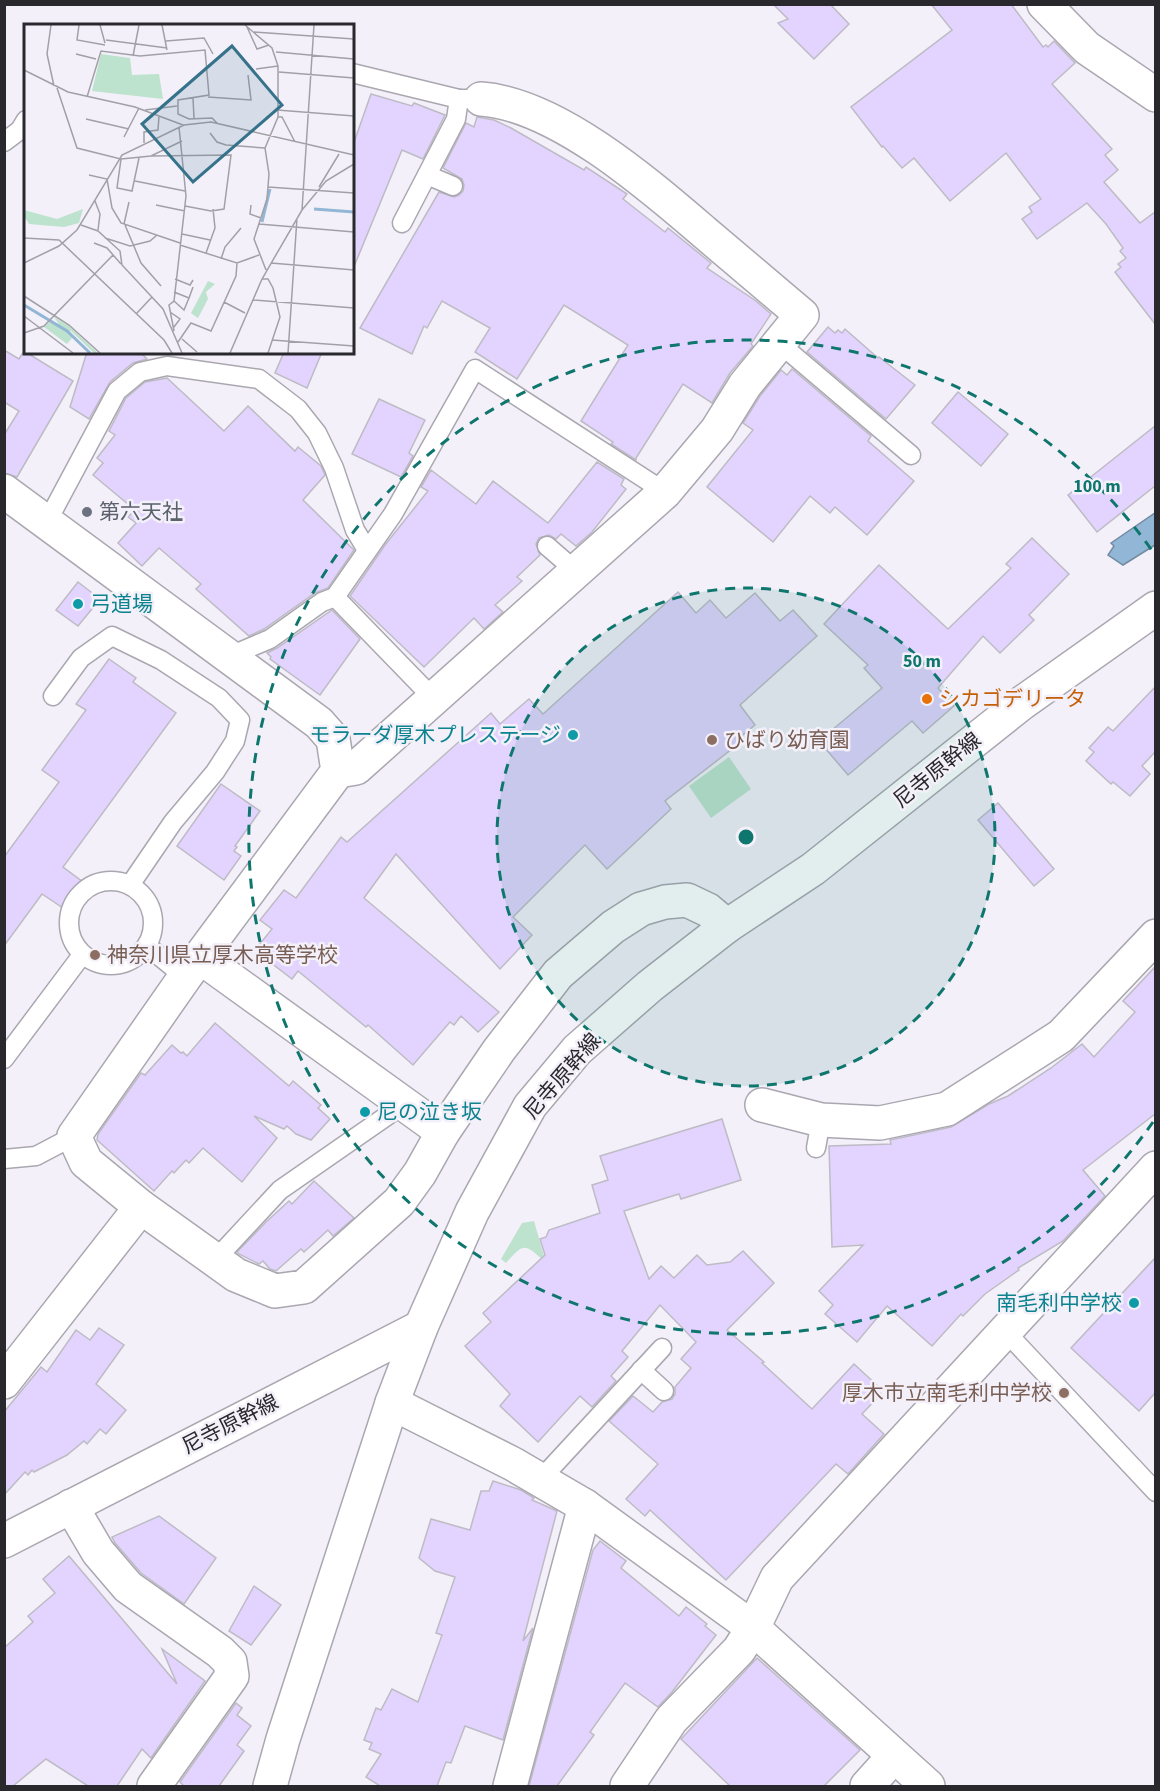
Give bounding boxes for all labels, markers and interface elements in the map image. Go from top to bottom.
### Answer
inset map [24,24,354,354]
text: 100 m [1073,474,1121,499]
place label: 第六天社 [99,497,183,527]
marker: 第六天社 [80,505,94,519]
place label: 弓道場 [90,589,153,619]
marker: 弓道場 [71,597,85,611]
text: 50 m [903,649,941,674]
place label: シカゴデリータ [939,684,1086,714]
marker: シカゴデリータ [920,692,934,706]
place label: モラーダ厚木プレステージ [309,720,561,750]
place label: ひばり幼育園 [724,725,850,755]
street label: 尼寺原幹線 [887,725,987,815]
marker: モラーダ厚木プレステージ [566,728,580,742]
marker: ひばり幼育園 [705,733,719,747]
centre of rings [736,827,756,847]
place label: 神奈川県立厚木高等学校 [107,940,338,970]
marker: 神奈川県立厚木高等学校 [88,948,102,962]
street label: 尼寺原幹線 [516,1027,608,1125]
place label: 尼の泣き坂 [377,1097,482,1127]
marker: 尼の泣き坂 [358,1105,372,1119]
place label: 南毛利中学校 [996,1288,1122,1318]
marker: 南毛利中学校 [1127,1296,1141,1310]
place label: 厚木市立南毛利中学校 [842,1378,1052,1408]
marker: 厚木市立南毛利中学校 [1057,1386,1071,1400]
street label: 尼寺原幹線 [176,1387,284,1461]

